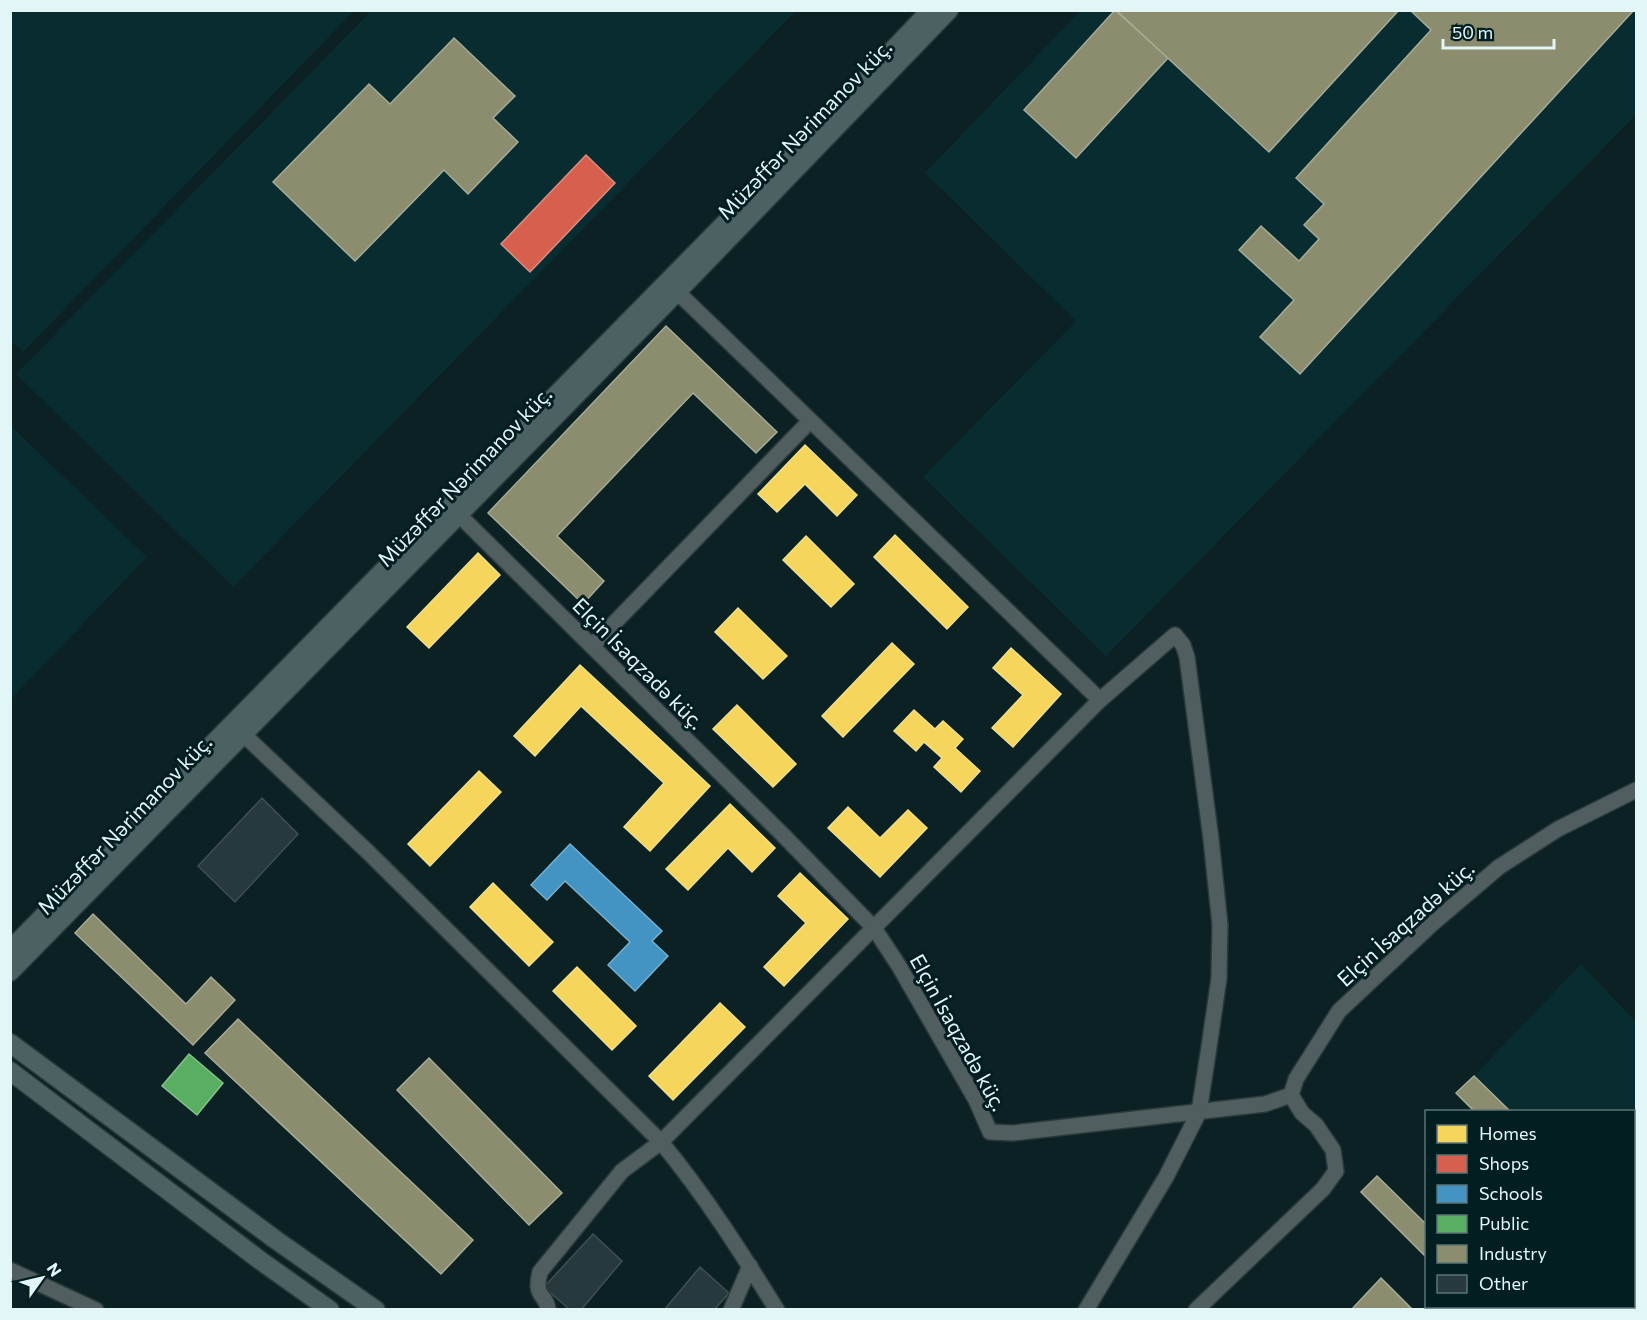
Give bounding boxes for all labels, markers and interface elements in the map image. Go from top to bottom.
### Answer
scale bar [1443,12,1554,50]
text: 50 m [1452,21,1493,43]
street label: Müzəffər Nərimanov küç. [712,34,896,224]
street label: Müzəffər Nərimanov küç. [372,381,556,571]
street label: Elçin İsaqzadə küç. [568,592,710,734]
street label: Müzəffər Nərimanov küç. [32,729,216,919]
street label: Elçin İsaqzadə küç. [1331,855,1479,991]
street label: Elçin İsaqzadə küç. [906,949,1012,1115]
legend [1425,1110,1635,1308]
text: Homes [1479,1122,1537,1144]
text: Shops [1479,1152,1529,1174]
text: Schools [1479,1182,1543,1204]
text: Public [1479,1212,1529,1234]
text: Industry [1479,1242,1547,1264]
north arrow [12,1248,72,1308]
text: N [44,1259,66,1280]
text: Other [1479,1272,1528,1294]

